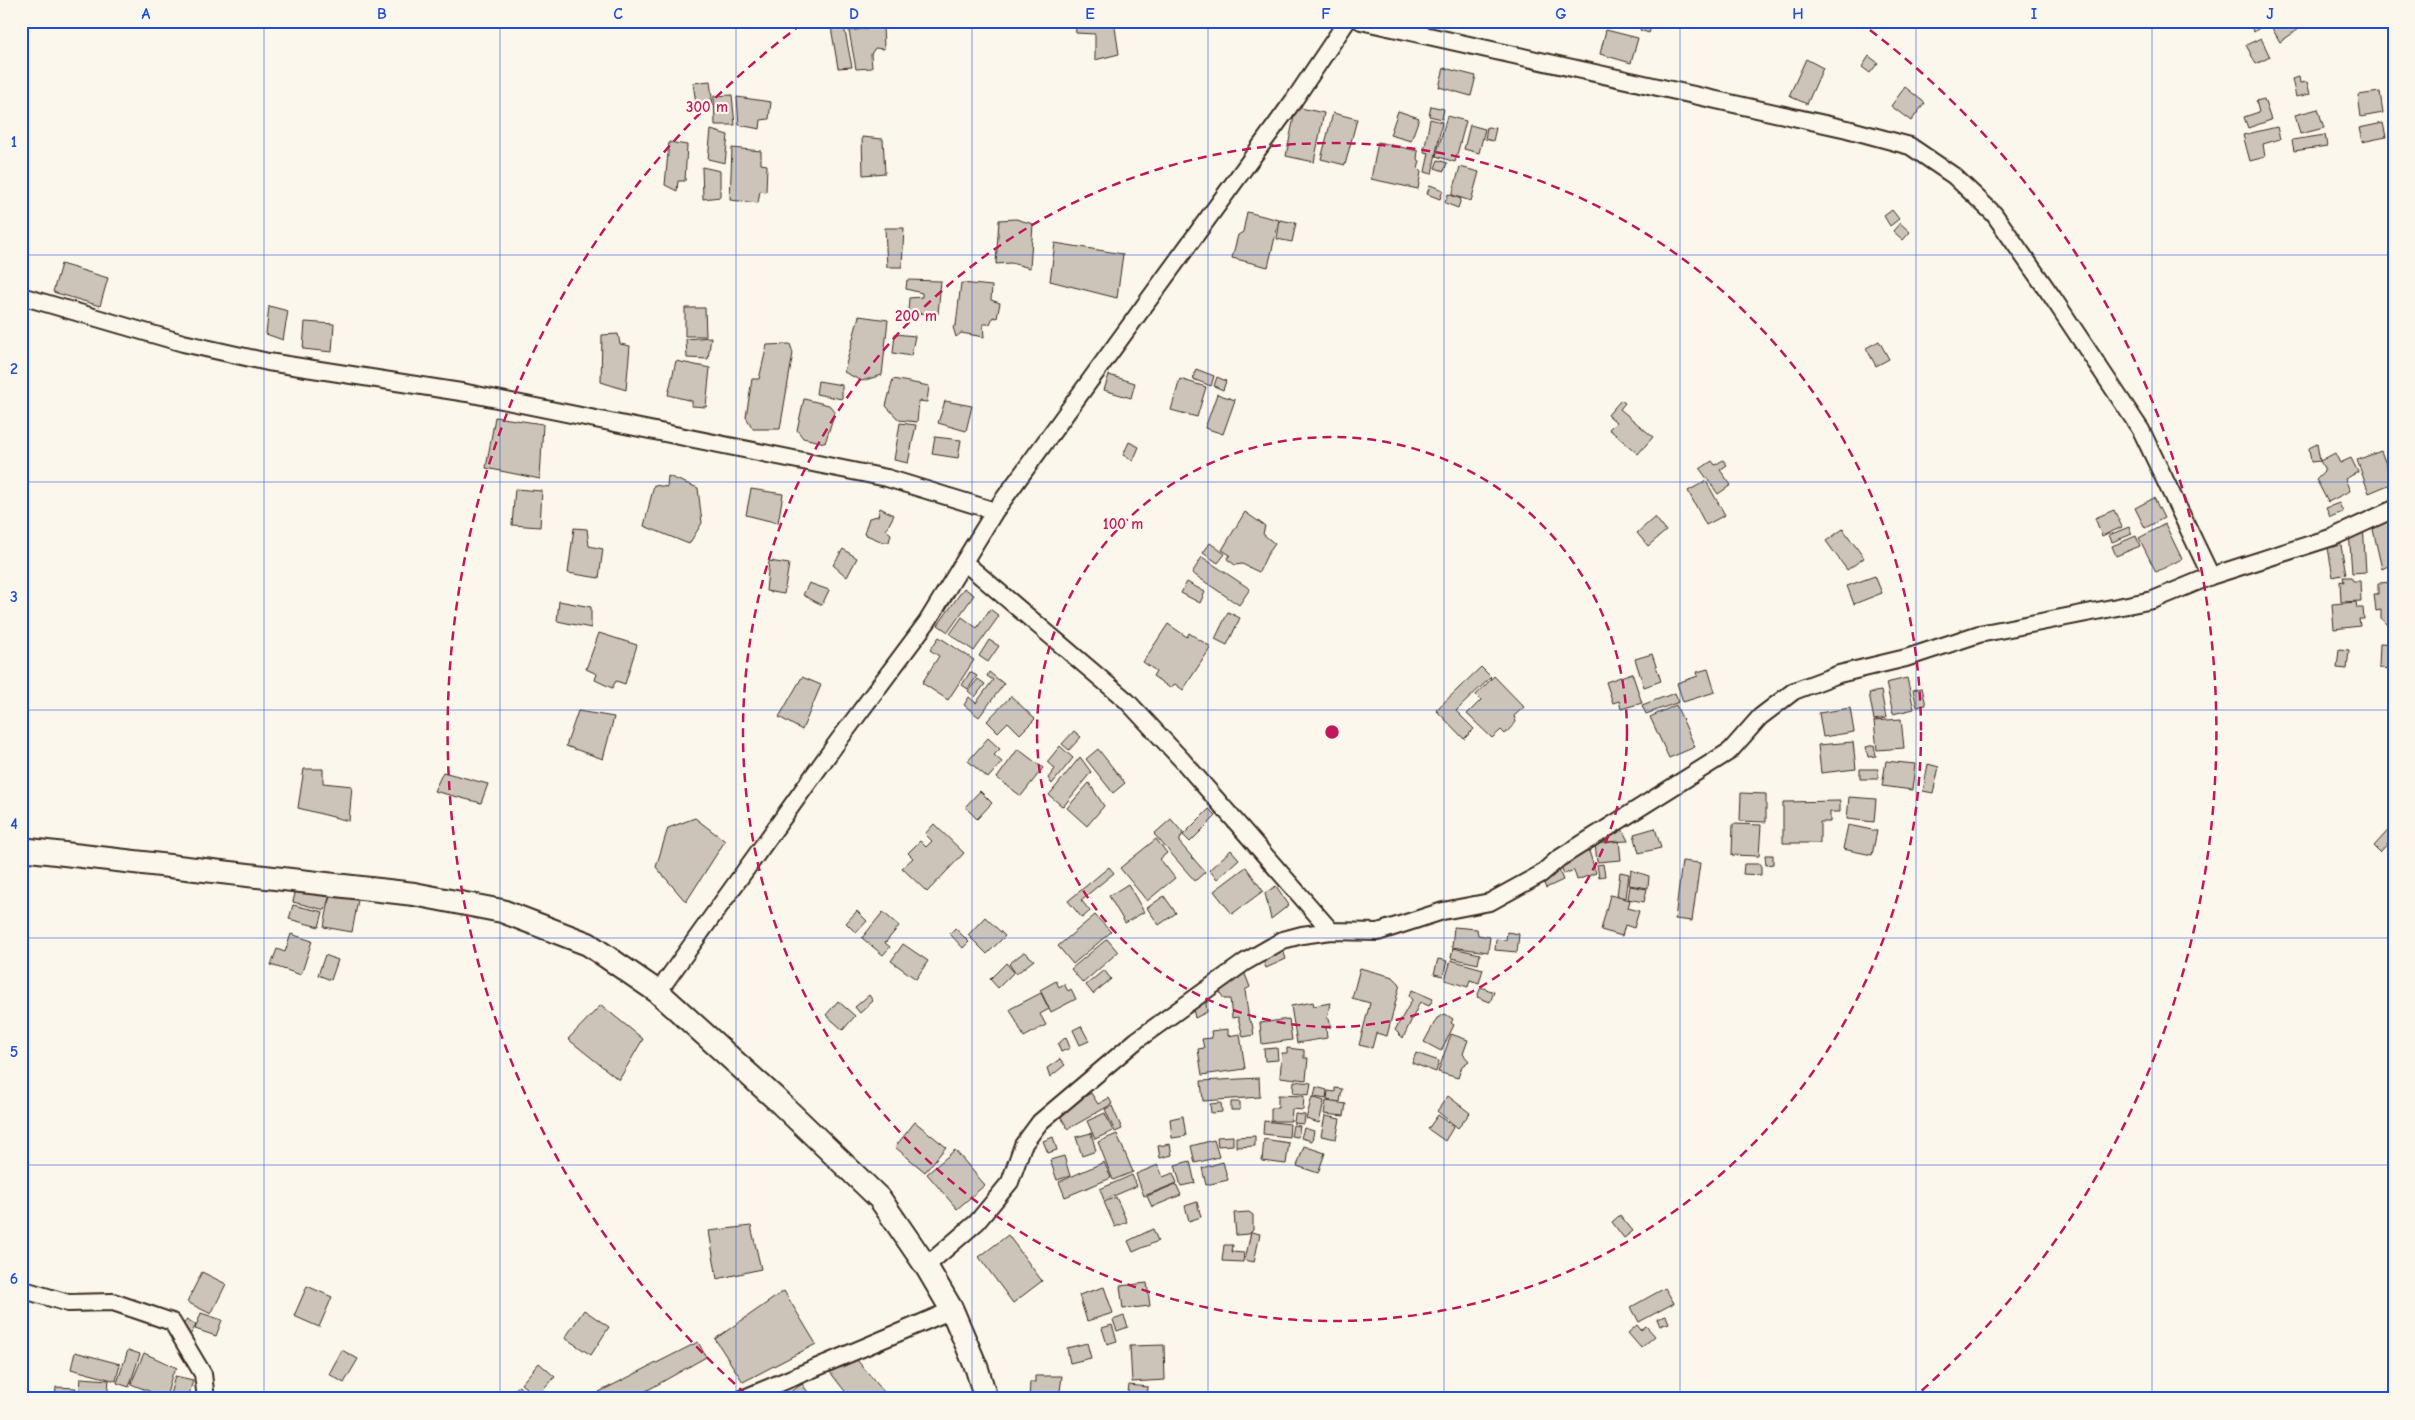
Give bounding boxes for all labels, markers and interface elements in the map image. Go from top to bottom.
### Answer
text: A [142,5,151,23]
text: B [377,5,387,23]
text: C [613,5,623,23]
text: D [849,5,859,23]
text: E [1085,5,1095,23]
text: F [1321,5,1331,23]
text: G [1555,5,1567,23]
text: H [1792,5,1804,23]
text: I [2031,5,2037,23]
text: J [2266,5,2274,23]
text: 300 m [686,98,728,116]
text: 1 [11,133,17,151]
text: 200 m [895,307,937,325]
text: 2 [10,360,18,378]
text: 100 m [1103,515,1143,533]
text: 3 [10,588,18,606]
centre of rings [1323,723,1341,741]
text: 4 [10,815,18,833]
text: 5 [10,1043,18,1061]
text: 6 [10,1270,18,1288]

